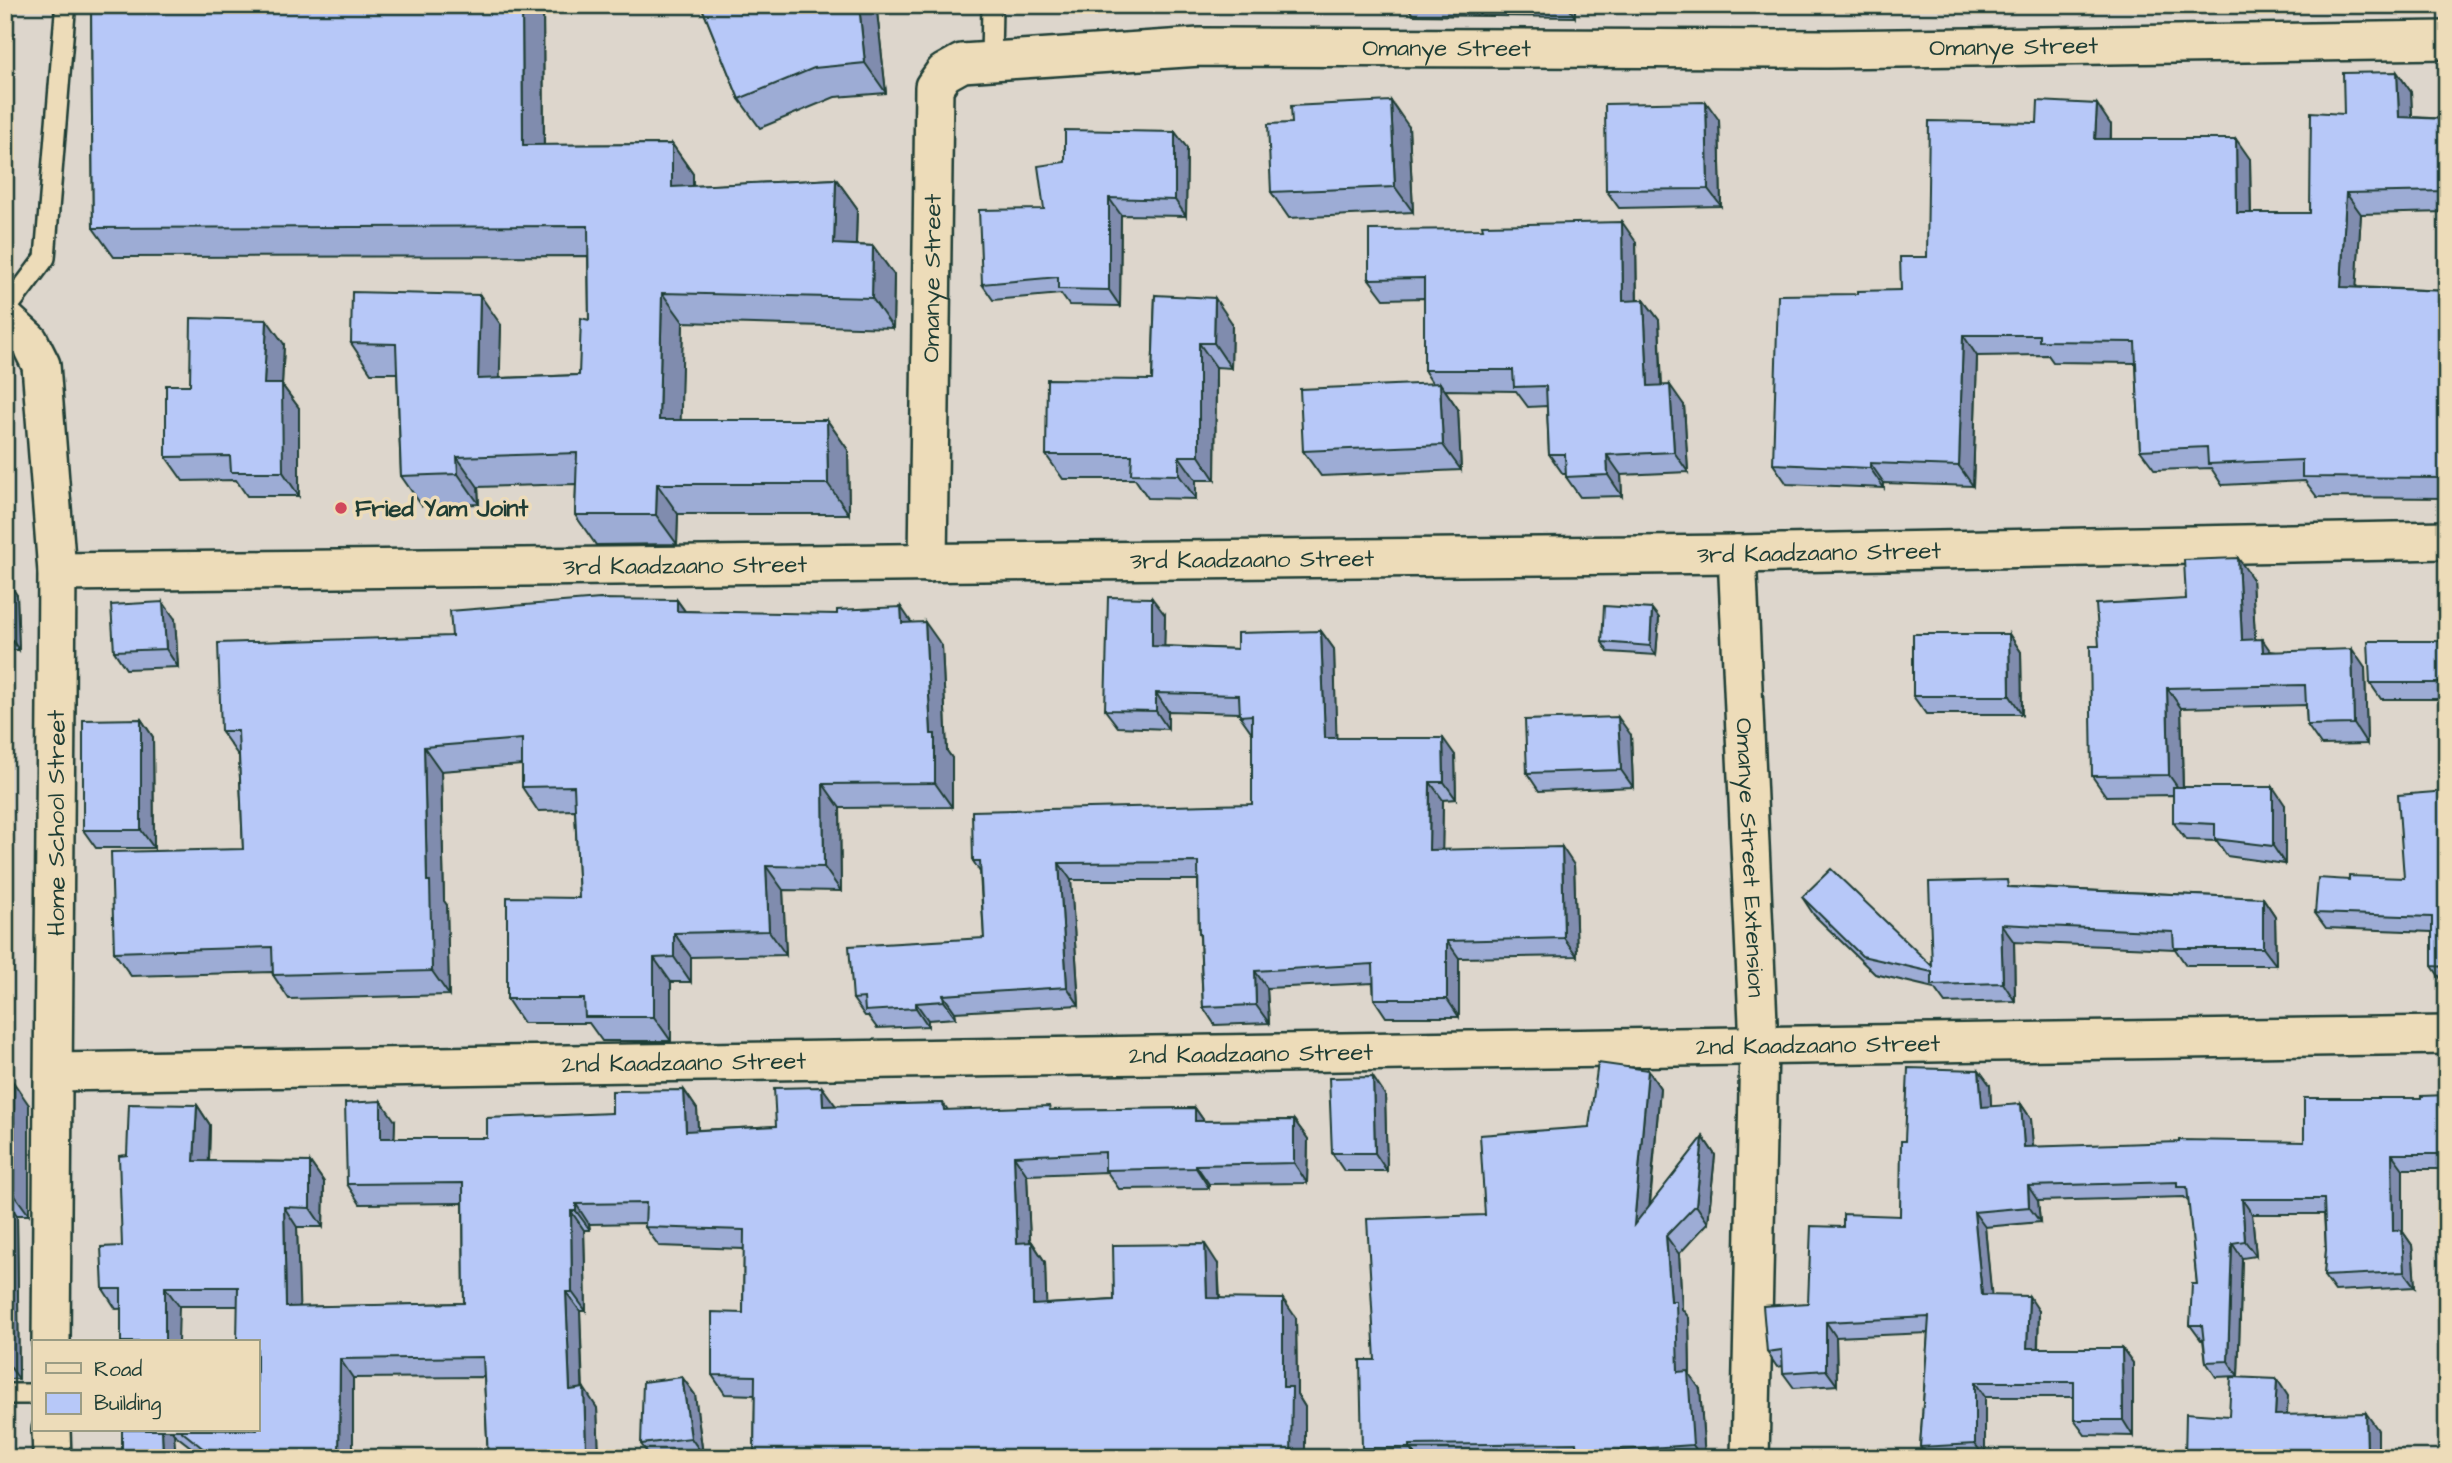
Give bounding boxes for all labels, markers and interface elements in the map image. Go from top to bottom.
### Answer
street label: Omanye Street [1929,29,2099,66]
street label: Omanye Street [1362,32,1531,67]
street label: Omanye Street [915,193,951,363]
place label: Fried Yam Joint [355,492,529,526]
marker: Fried Yam Joint [333,500,349,516]
street label: 3rd Kaadzaano Street [1697,534,1942,572]
street label: 3rd Kaadzaano Street [1130,542,1374,579]
street label: 3rd Kaadzaano Street [563,548,808,585]
street label: Home School Street [40,710,74,936]
street label: Omanye Street Extension [1726,717,1773,998]
street label: 2nd Kaadzaano Street [1695,1027,1941,1065]
street label: 2nd Kaadzaano Street [1128,1036,1374,1073]
street label: 2nd Kaadzaano Street [561,1044,807,1082]
legend [32,1340,259,1432]
text: Road [94,1355,142,1384]
text: Building [94,1389,162,1420]

